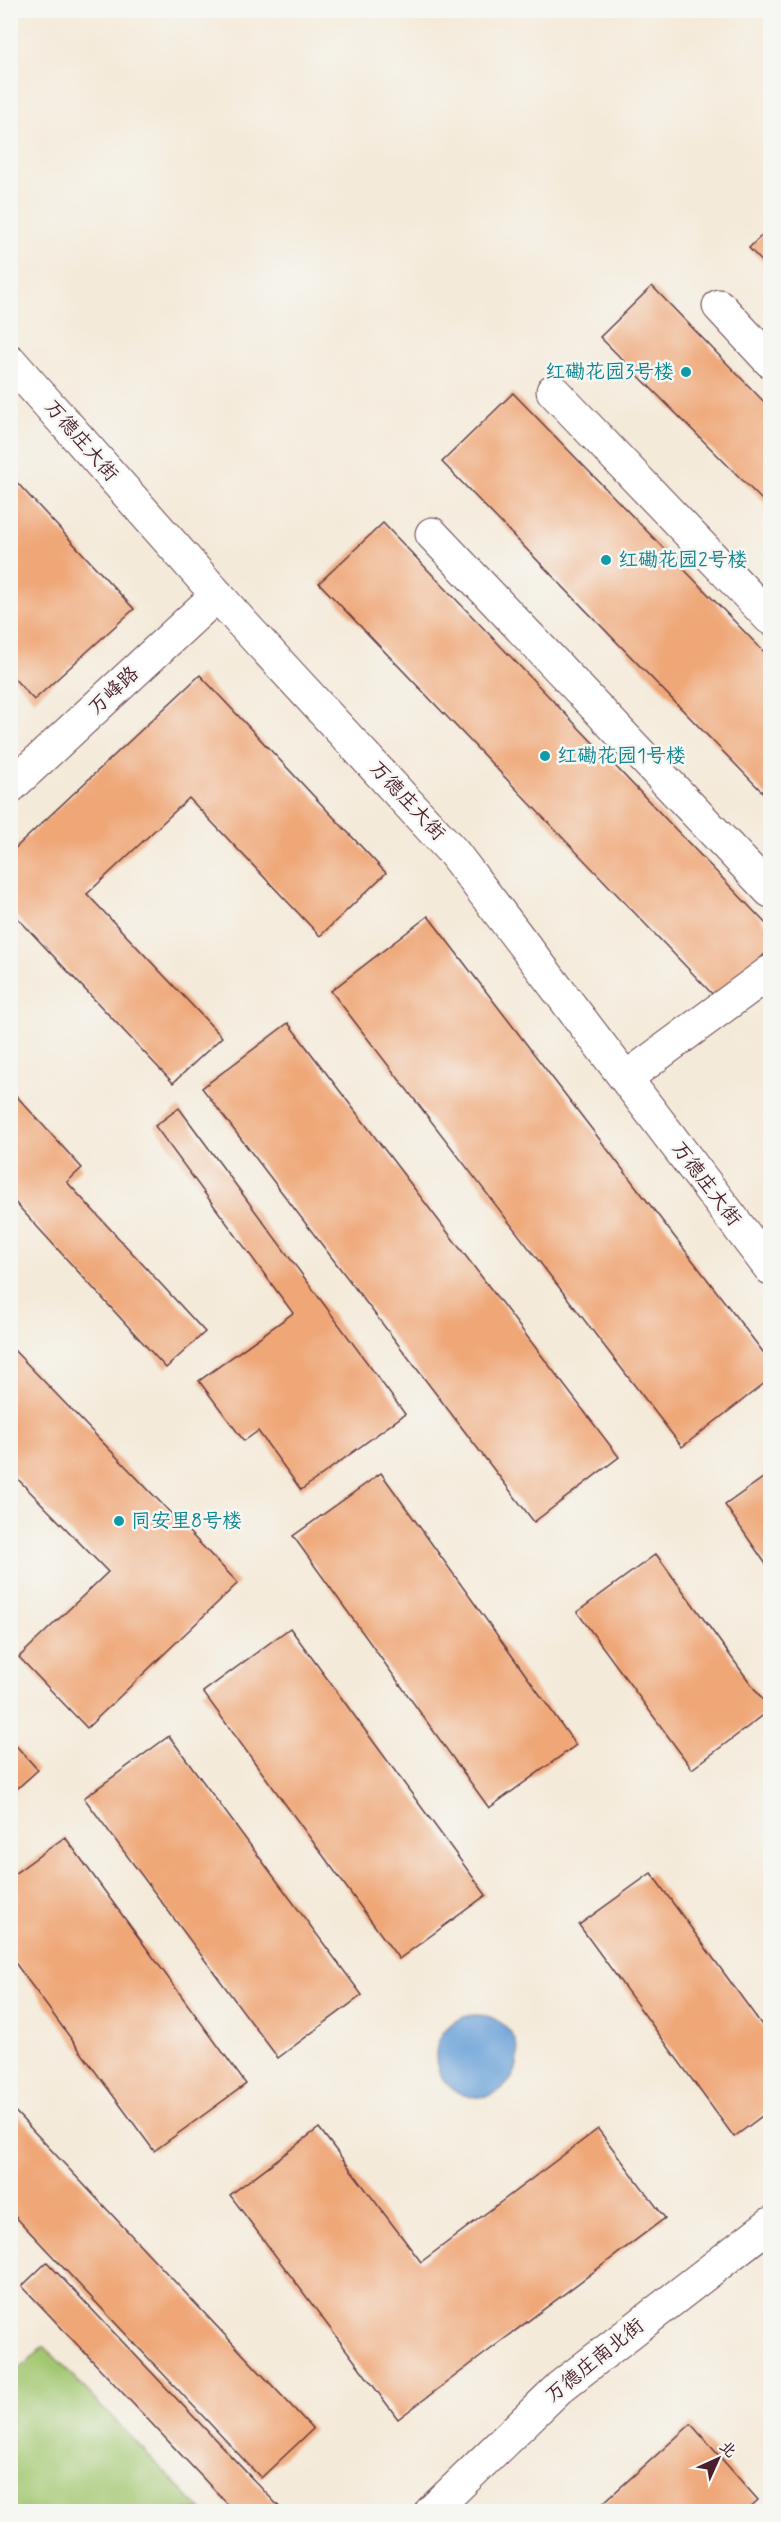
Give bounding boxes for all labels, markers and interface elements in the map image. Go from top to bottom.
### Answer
place label: 红磡花园3号楼 [545,359,674,386]
marker: 红磡花园3号楼 [679,365,693,379]
street label: 万德庄大街 [38,394,124,488]
place label: 红磡花园2号楼 [618,547,748,574]
marker: 红磡花园2号楼 [599,553,613,567]
street label: 万峰路 [83,660,146,721]
place label: 红磡花园1号楼 [557,743,686,770]
marker: 红磡花园1号楼 [538,749,552,763]
street label: 万德庄大街 [363,755,451,847]
street label: 万德庄大街 [665,1136,747,1232]
place label: 同安里8号楼 [131,1508,242,1535]
marker: 同安里8号楼 [112,1514,126,1528]
street label: 万德庄南北街 [540,2313,650,2409]
north arrow [688,2429,748,2489]
text: 北 [714,2436,741,2463]

